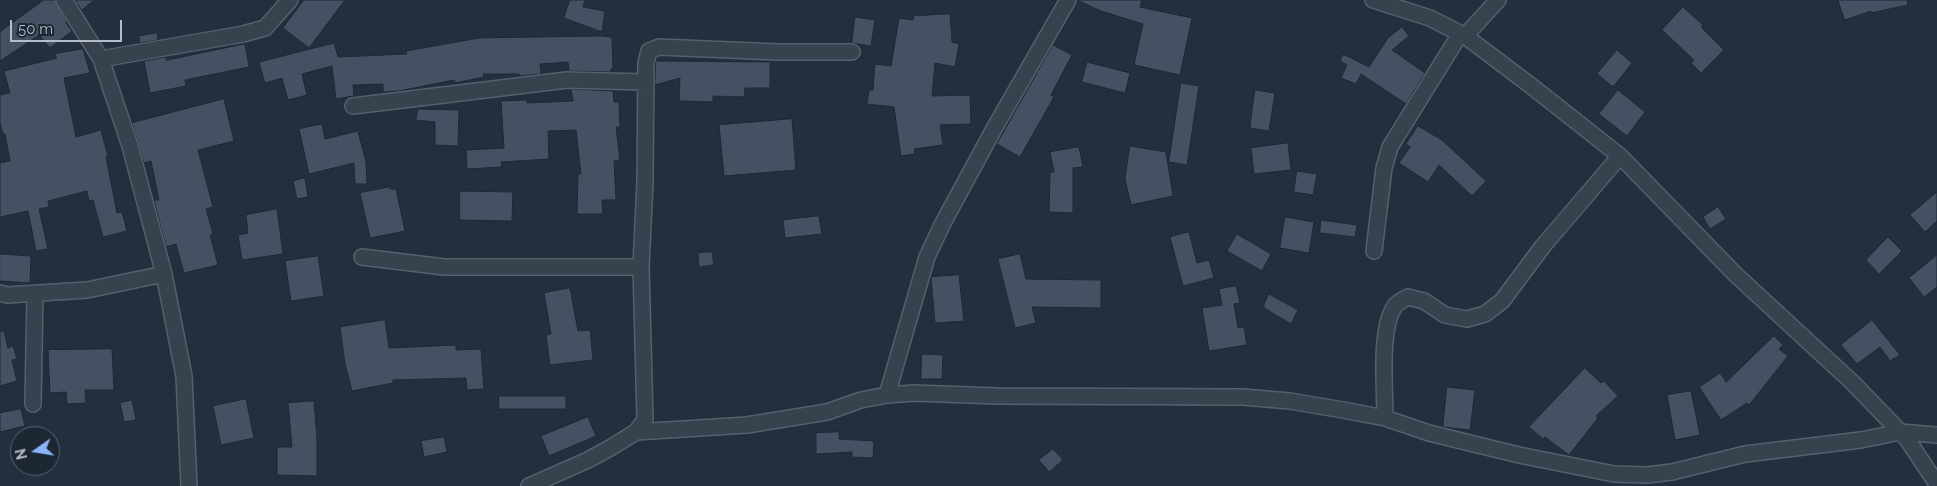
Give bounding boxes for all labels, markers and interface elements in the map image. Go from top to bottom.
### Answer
scale bar [12,10,125,42]
text: 50 m [18,20,53,38]
north arrow [10,426,60,476]
text: N [12,447,30,461]

